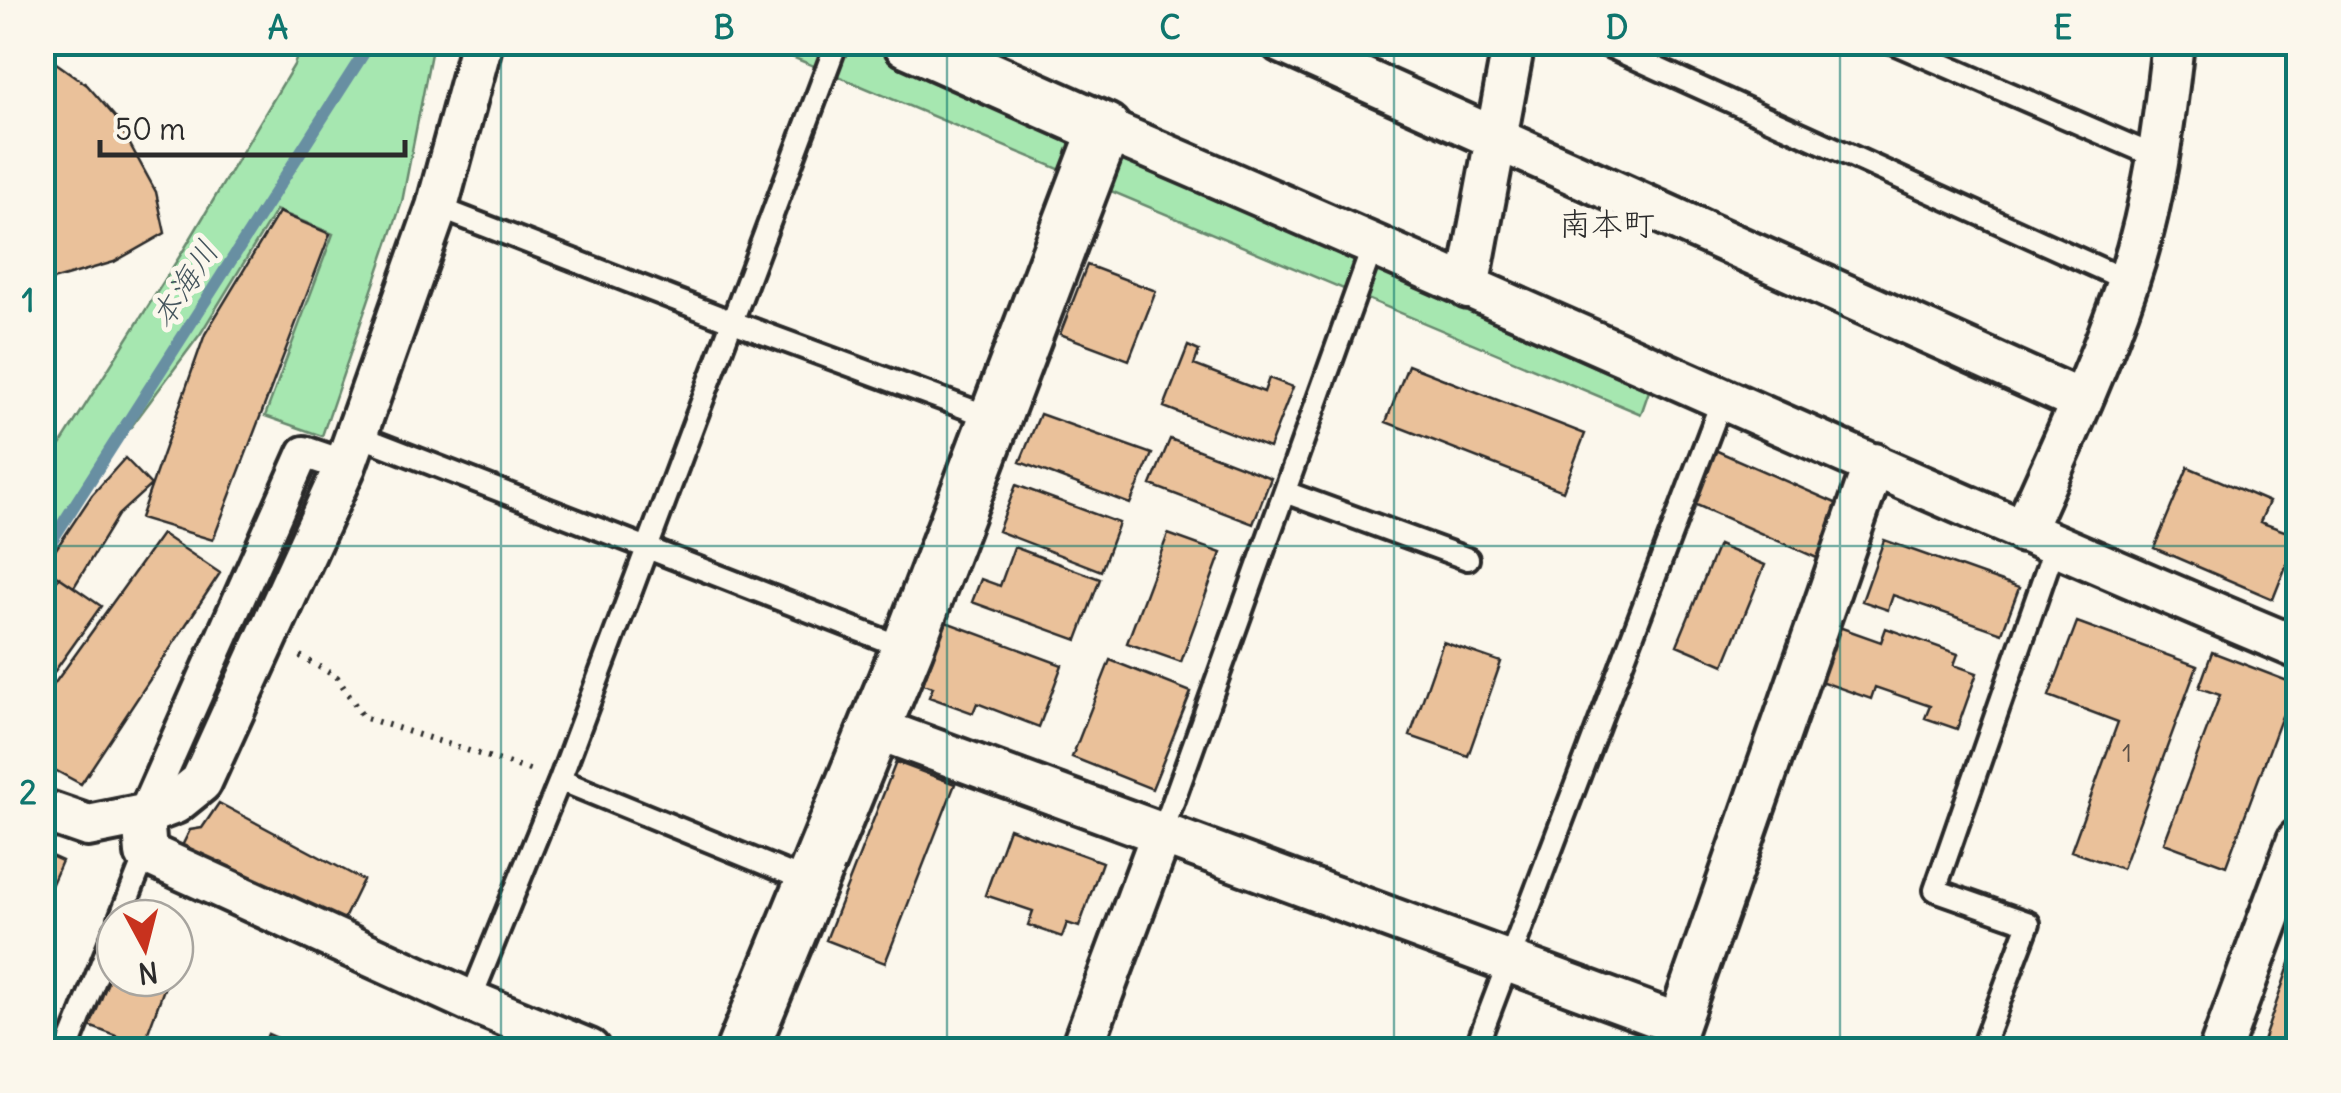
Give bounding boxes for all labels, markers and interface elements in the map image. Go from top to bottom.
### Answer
text: A [268,7,288,48]
text: B [714,7,734,48]
text: C [1159,7,1181,48]
text: D [1606,7,1628,48]
text: E [2054,7,2072,48]
scale bar [100,95,405,157]
text: 50 m [115,110,185,148]
district label: 南本町 [1559,203,1655,244]
water label: 本海川 [141,233,227,335]
text: 1 [22,280,34,321]
house number: 1 [2122,737,2132,769]
text: 2 [19,772,37,813]
north arrow [95,898,195,998]
text: N [136,954,160,992]

